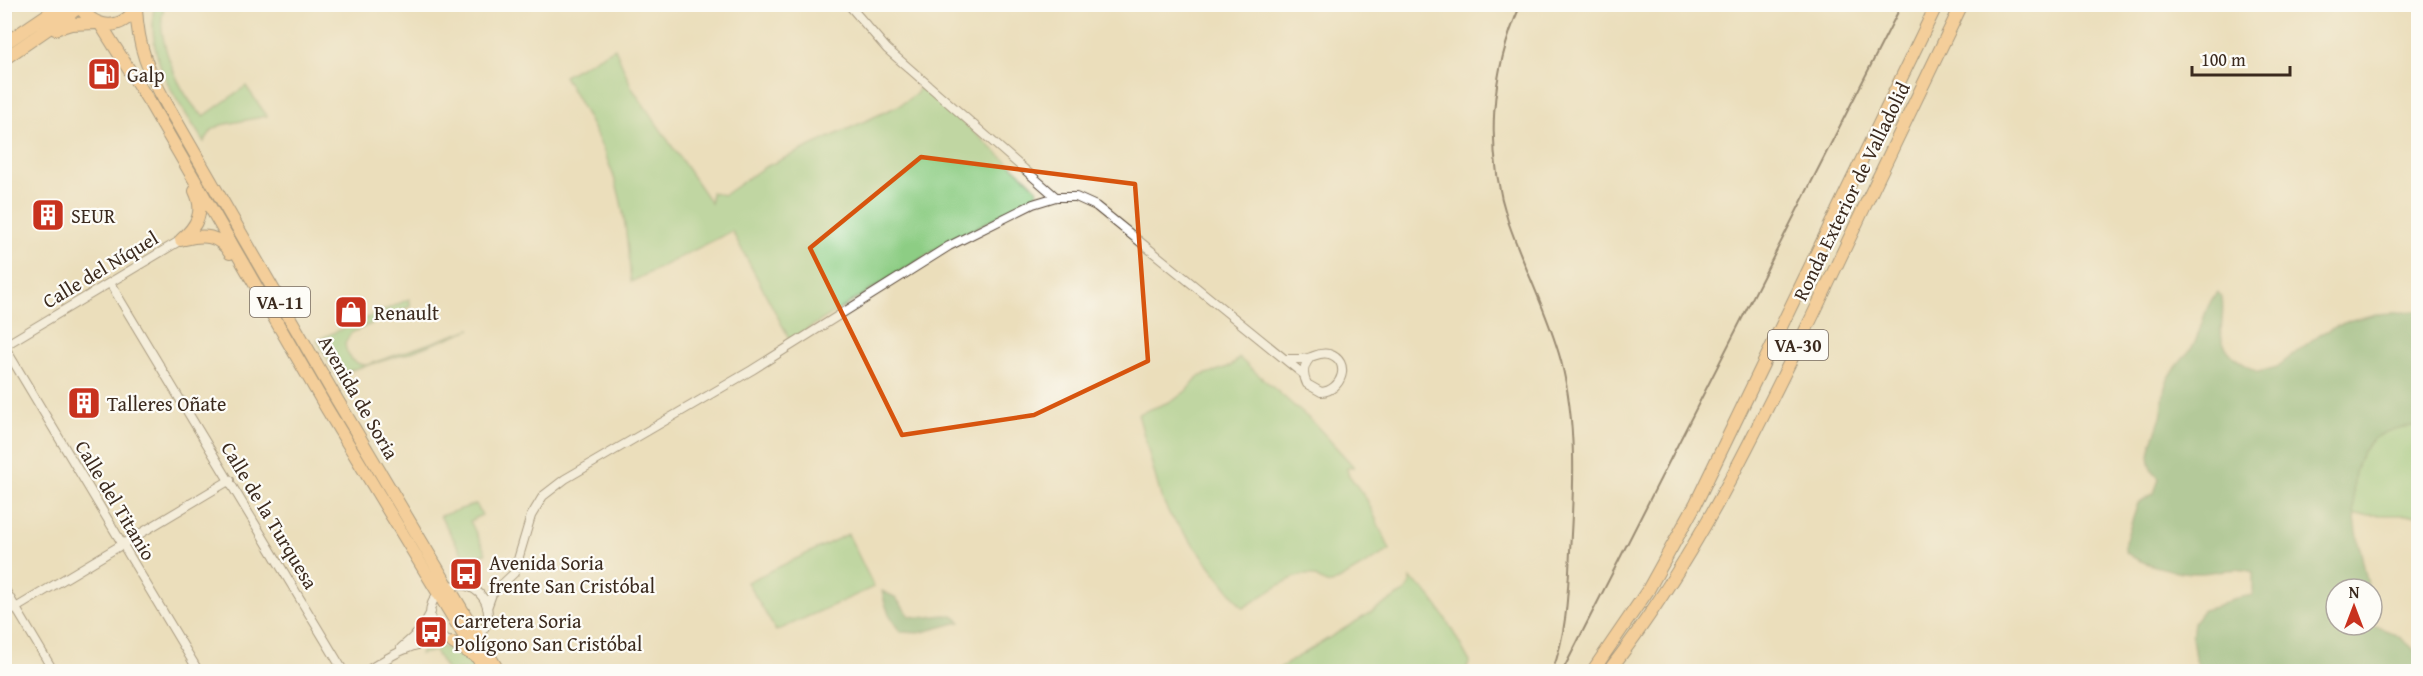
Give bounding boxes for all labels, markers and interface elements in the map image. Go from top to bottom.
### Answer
scale bar [2192,39,2290,77]
text: 100 m [2201,46,2246,73]
fuel station icon: Galp [86,56,122,92]
place label: Galp [127,60,165,89]
street label: Ronda Exterior de Valladolid [1785,76,1917,305]
building icon: SEUR [30,197,66,233]
place label: SEUR [71,201,116,230]
street label: Calle del Níquel [37,223,164,315]
road number: VA-11 [250,287,310,317]
shop icon: Renault [333,294,369,330]
place label: Renault [374,298,439,327]
street label: Avenida de Soria [312,330,407,465]
road number: VA-30 [1768,330,1828,360]
building icon: Talleres Oñate [66,385,102,421]
place label: Talleres Oñate [107,389,226,418]
street label: Calle del Titanio [69,434,163,566]
street label: Calle de la Turquesa [214,436,326,595]
place label: Avenida Soria frente San Cristóbal [489,548,655,600]
bus stop icon: Avenida Soria frente San Cristóbal [448,556,484,592]
north arrow [2324,577,2384,637]
text: N [2349,580,2360,604]
place label: Carretera Soria Polígono San Cristóbal [454,606,643,658]
bus stop icon: Carretera Soria Polígono San Cristóbal [413,614,449,650]

